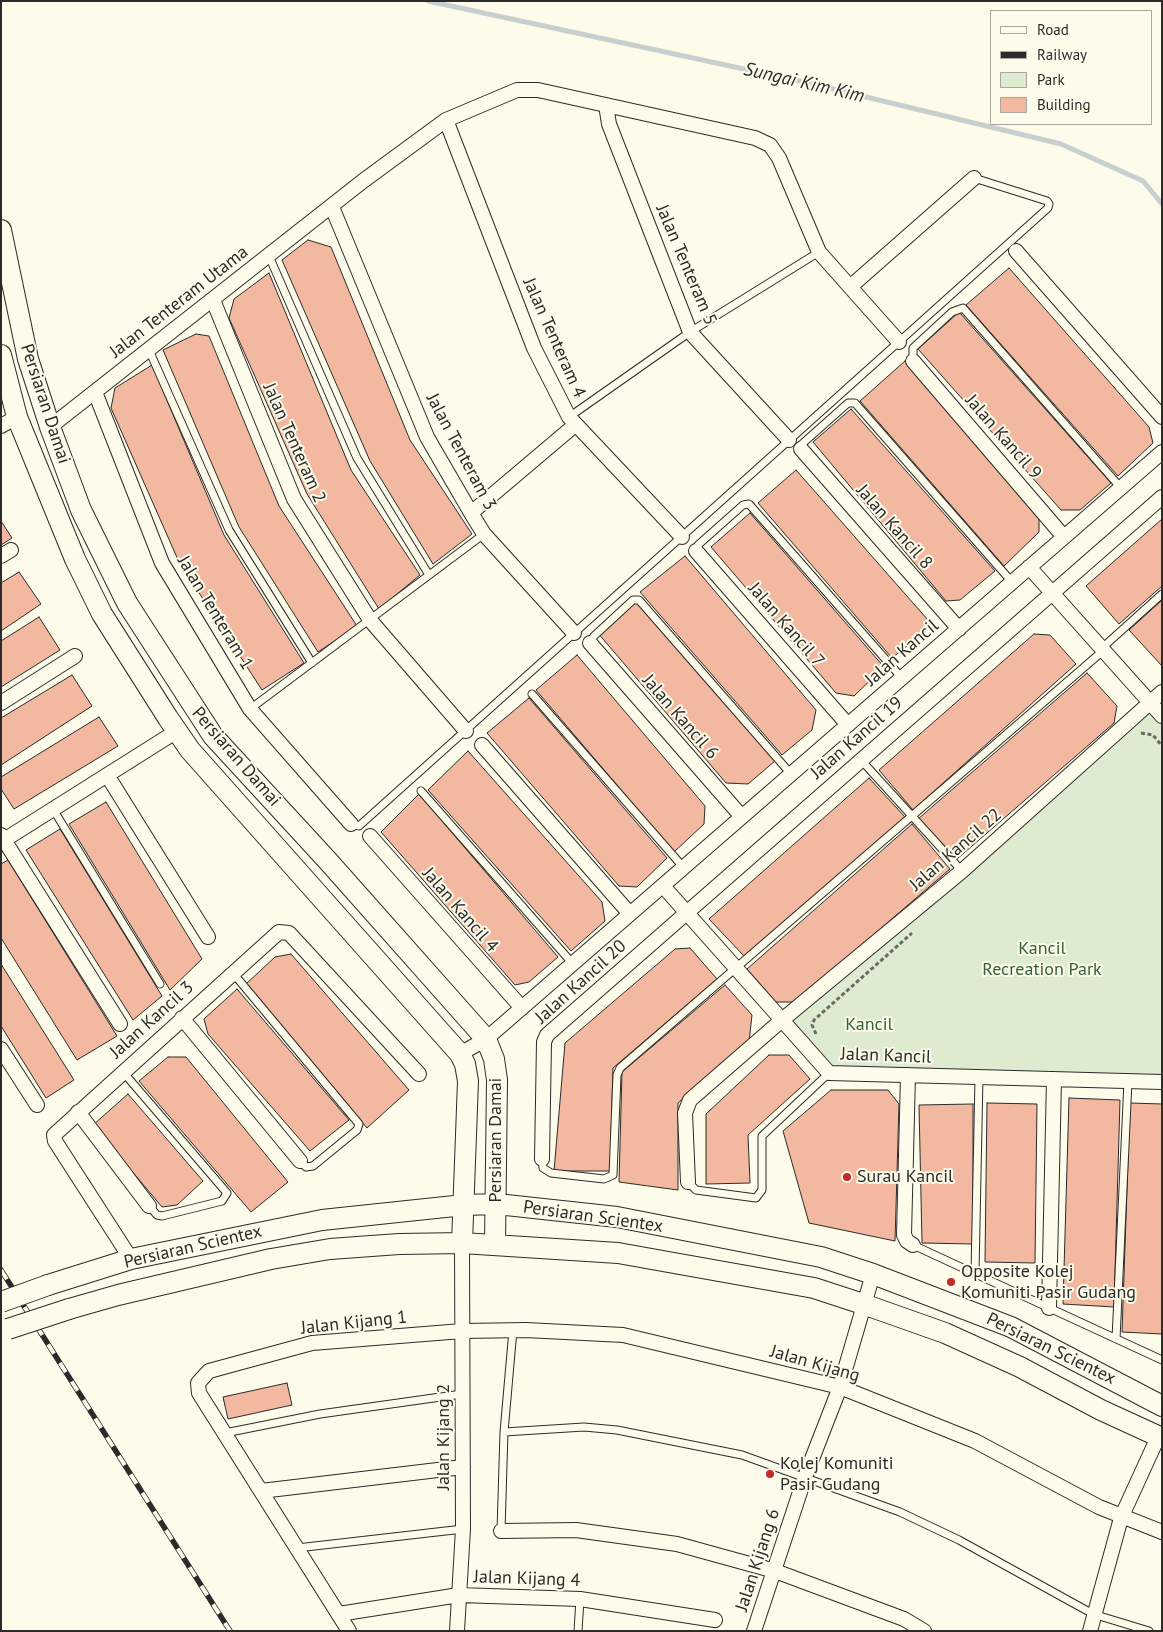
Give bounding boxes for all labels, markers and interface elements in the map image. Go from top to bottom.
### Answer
legend [990,10,1153,125]
text: Road [1037,20,1069,39]
text: Railway [1037,45,1087,64]
water label: Sungai Kim Kim [741,58,867,108]
text: Park [1037,70,1065,89]
text: Building [1037,95,1091,114]
street label: Jalan Tenteram 5 [651,201,721,329]
street label: Jalan Tenteram Utama [106,241,252,363]
street label: Jalan Tenteram 4 [518,275,590,401]
street label: Persiaran Damai [15,341,75,467]
street label: Jalan Tenteram 2 [258,380,330,506]
street label: Jalan Tenteram 3 [421,390,501,514]
street label: Jalan Kancil 9 [960,390,1046,484]
street label: Jalan Kancil 8 [851,480,937,574]
street label: Jalan Tenteram 1 [173,552,257,674]
street label: Jalan Kancil 7 [743,578,829,672]
street label: Jalan Kancil [861,615,943,691]
street label: Jalan Kancil 6 [637,670,723,764]
street label: Jalan Kancil 19 [807,692,907,784]
street label: Persiaran Damai [187,703,285,811]
street label: Jalan Kancil 22 [906,804,1006,896]
street label: Jalan Kancil 4 [417,863,503,957]
street label: Jalan Kancil 20 [531,936,631,1028]
park label: Kancil Recreation Park [982,938,1102,981]
street label: Jalan Kancil 3 [106,977,198,1063]
park label: Kancil [845,1014,893,1036]
street label: Jalan Kancil [840,1044,932,1068]
street label: Persiaran Damai [485,1078,507,1202]
place label: Surau Kancil [857,1166,953,1188]
marker: Surau Kancil [841,1171,853,1183]
street label: Persiaran Scientex [522,1196,664,1238]
street label: Persiaran Scientex [122,1221,264,1273]
place label: Opposite Kolej Komuniti Pasir Gudang [961,1261,1136,1304]
marker: Opposite Kolej Komuniti Pasir Gudang [945,1276,957,1288]
street label: Jalan Kijang 1 [300,1307,408,1339]
street label: Persiaran Scientex [983,1308,1119,1390]
street label: Jalan Kijang [768,1341,862,1387]
street label: Jalan Kijang 2 [433,1384,455,1490]
place label: Kolej Komuniti Pasir Gudang [780,1453,893,1496]
marker: Kolej Komuniti Pasir Gudang [764,1468,776,1480]
street label: Jalan Kijang 6 [731,1506,785,1614]
street label: Jalan Kijang 4 [473,1566,581,1592]

